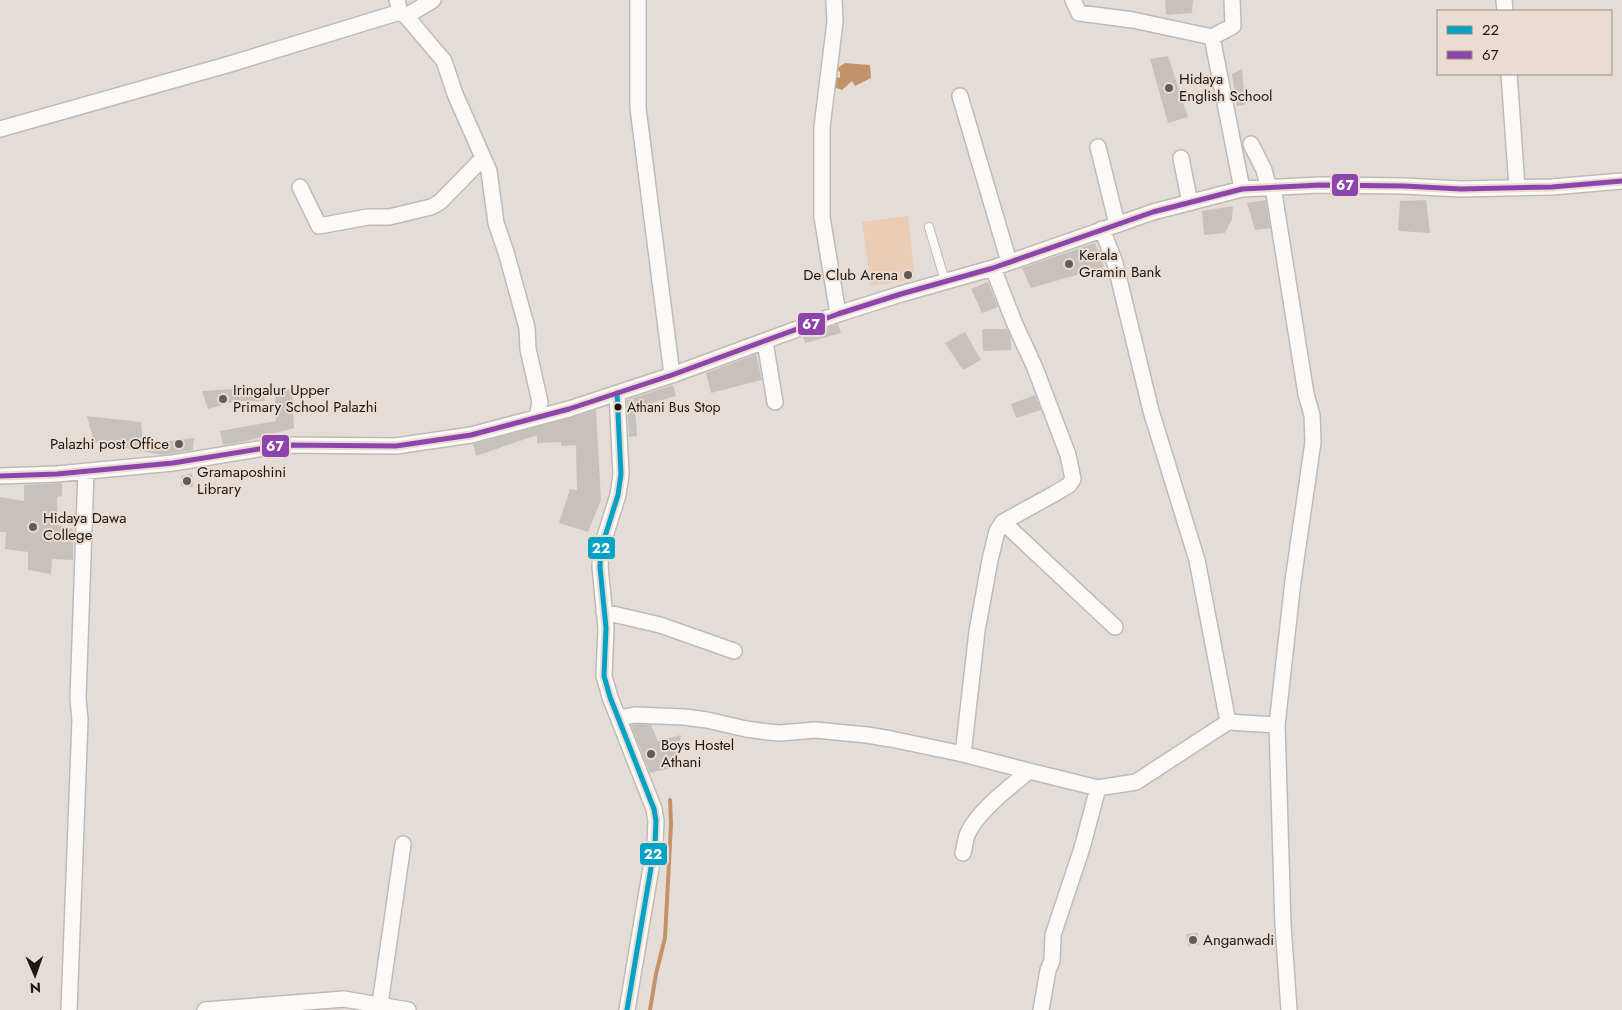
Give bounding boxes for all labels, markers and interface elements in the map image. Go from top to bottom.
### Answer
legend [1437,10,1612,75]
text: 22 [1482,19,1499,41]
text: 67 [1482,44,1499,66]
place label: Hidaya English School [1179,68,1273,107]
marker: Hidaya English School [1163,82,1175,94]
line badge: 67 [1331,173,1359,197]
text: 67 [1336,175,1354,195]
place label: Kerala Gramin Bank [1079,244,1161,283]
marker: Kerala Gramin Bank [1063,258,1075,270]
place label: De Club Arena [803,264,898,286]
marker: De Club Arena [902,269,914,281]
line badge: 67 [797,312,826,336]
text: 67 [802,314,820,334]
place label: Iringalur Upper Primary School Palazhi [233,379,378,418]
marker: Iringalur Upper Primary School Palazhi [217,393,229,405]
place label: Athani Bus Stop [627,397,721,417]
marker: Athani Bus Stop [613,402,623,412]
place label: Palazhi post Office [50,433,169,455]
line badge: 67 [261,434,290,458]
text: 67 [266,436,284,456]
marker: Palazhi post Office [173,438,185,450]
place label: Gramaposhini Library [197,461,286,500]
marker: Gramaposhini Library [181,475,193,487]
place label: Hidaya Dawa College [43,507,126,546]
marker: Hidaya Dawa College [27,521,39,533]
line badge: 22 [587,536,616,560]
text: 22 [592,538,610,558]
place label: Boys Hostel Athani [661,734,734,773]
marker: Boys Hostel Athani [645,748,657,760]
line badge: 22 [639,842,668,866]
text: 22 [644,844,662,864]
place label: Anganwadi [1203,929,1274,951]
marker: Anganwadi [1187,934,1199,946]
north arrow [10,950,60,1000]
text: N [30,978,41,998]

